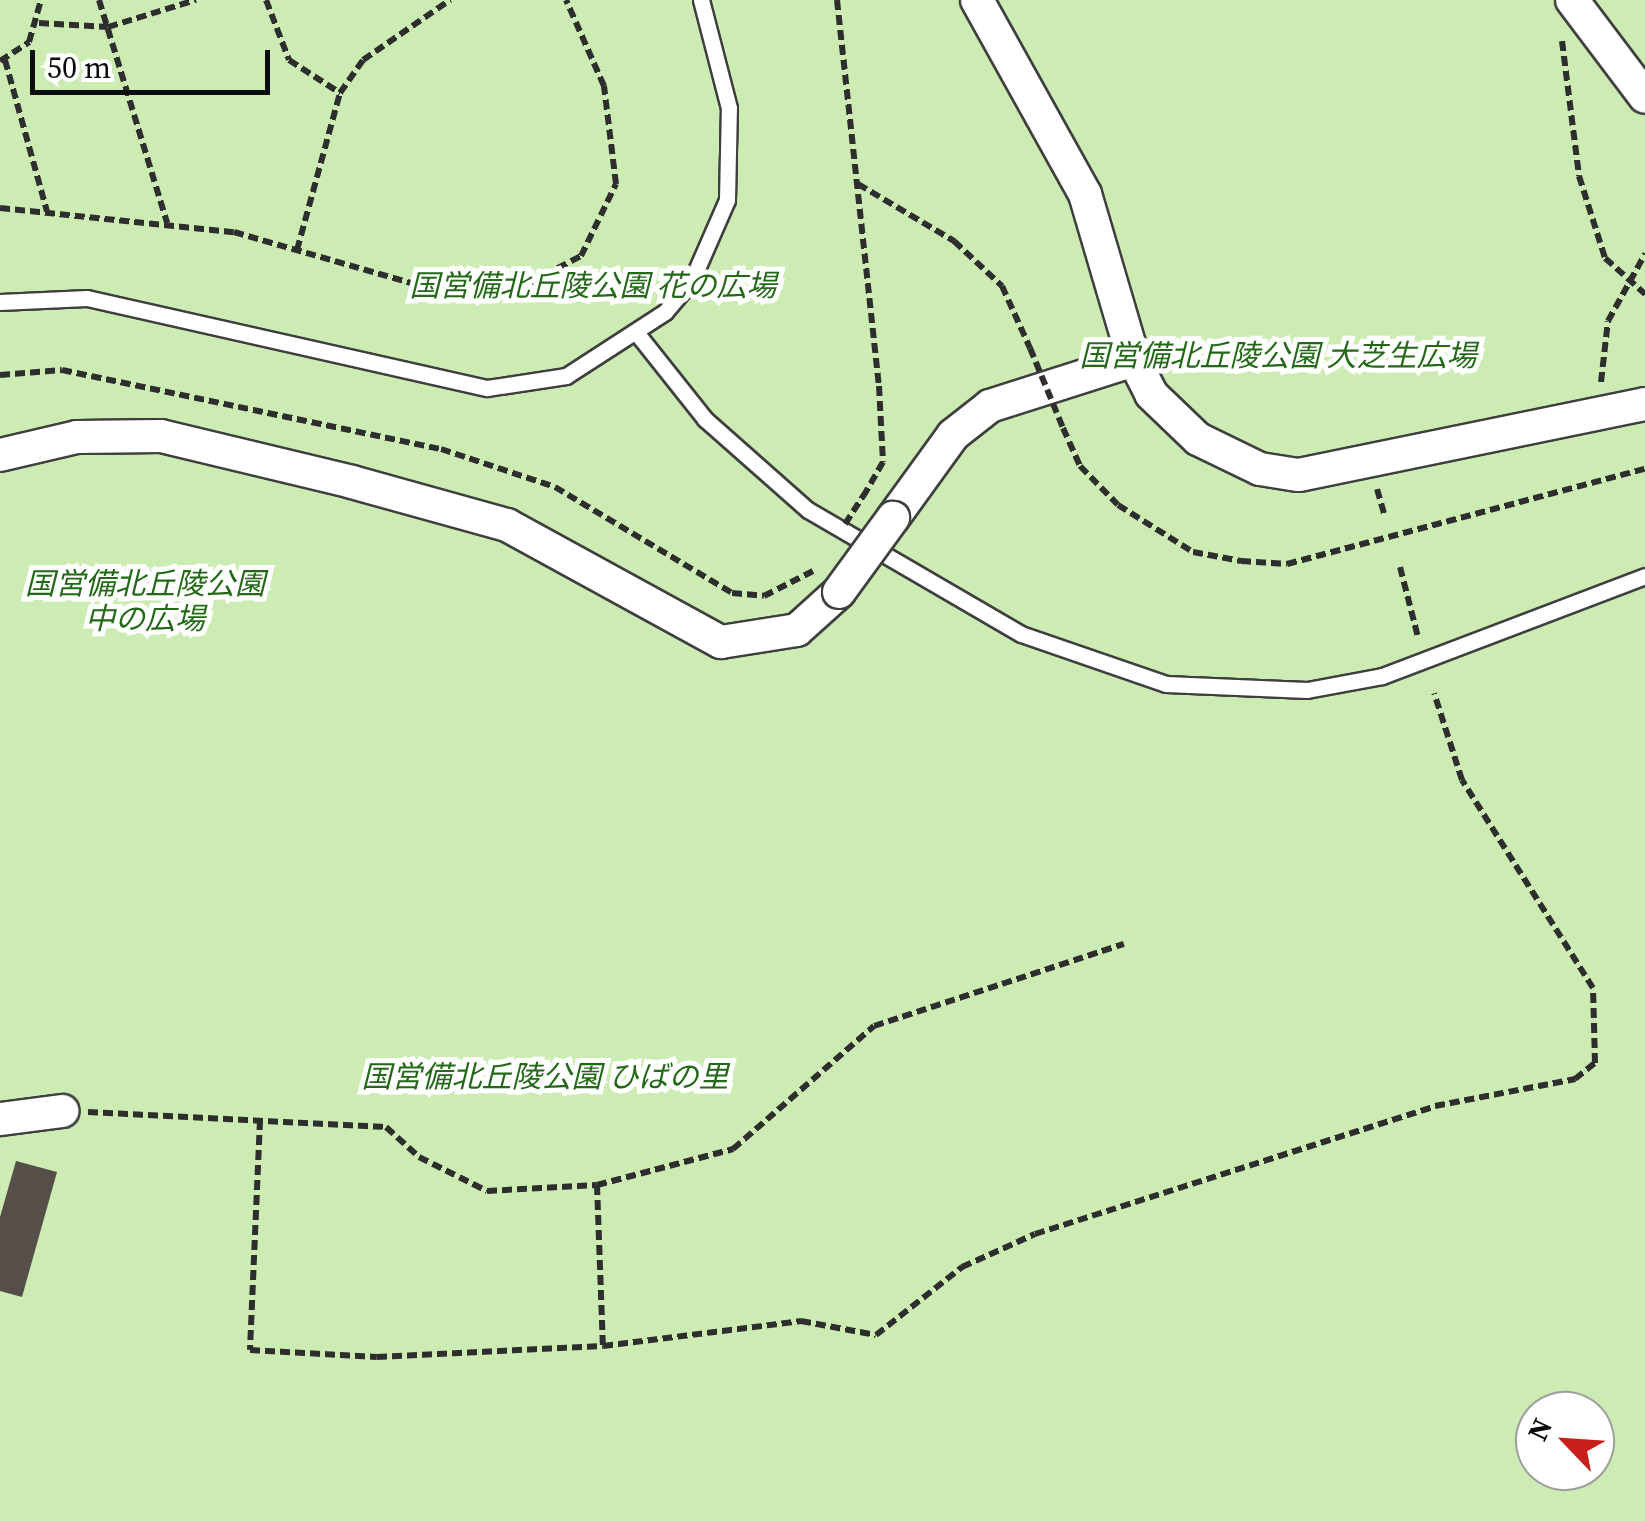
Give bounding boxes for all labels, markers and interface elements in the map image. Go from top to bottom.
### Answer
scale bar [35,30,275,92]
text: 50 m [47,47,111,88]
park label: 国営備北丘陵公園 花の広場 [409,268,777,304]
park label: 国営備北丘陵公園 大芝生広場 [1079,338,1477,374]
park label: 国営備北丘陵公園 中の広場 [25,566,265,636]
park label: 国営備北丘陵公園 ひばの里 [361,1059,729,1095]
north arrow [1515,1391,1615,1491]
text: N [1518,1412,1561,1446]

